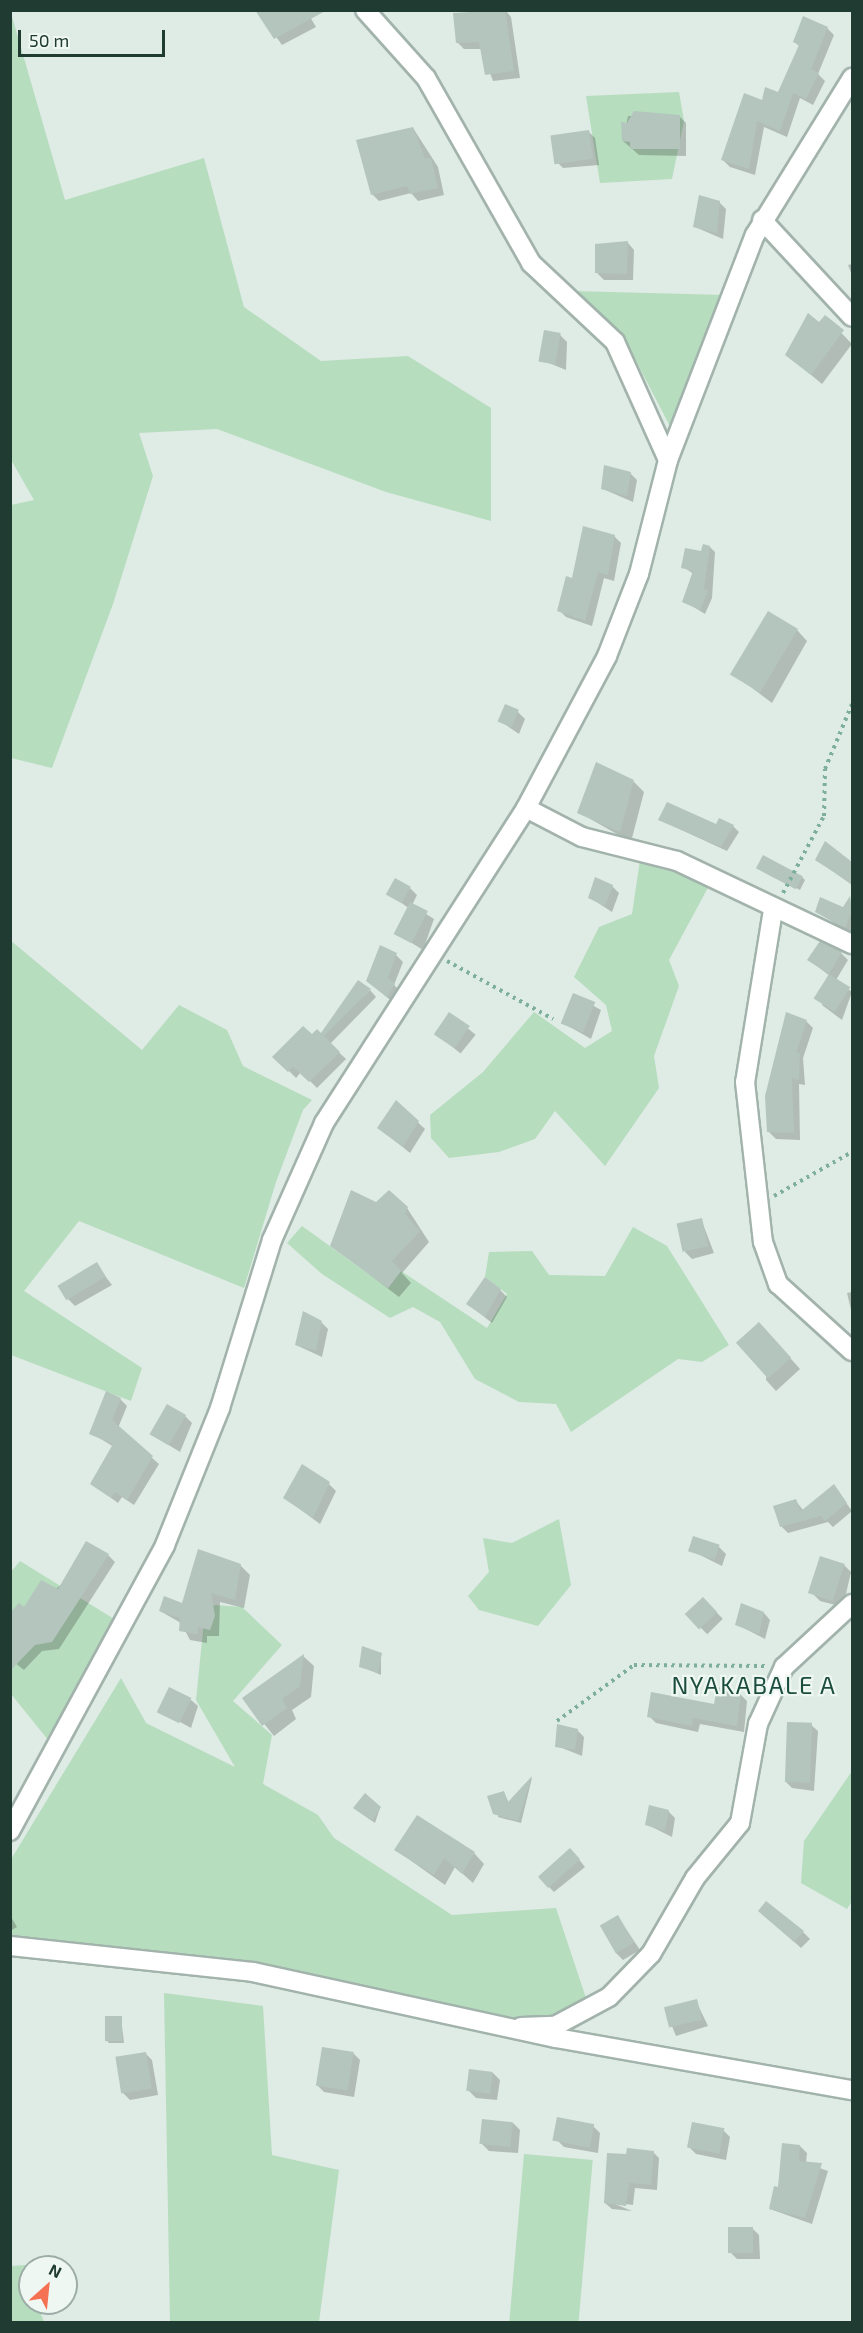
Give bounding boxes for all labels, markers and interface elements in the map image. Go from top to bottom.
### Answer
scale bar [21,18,168,56]
text: 50 m [29,29,69,51]
district label: NYAKABALE A [671,1671,837,1699]
north arrow [18,2255,78,2315]
text: N [46,2259,65,2281]

